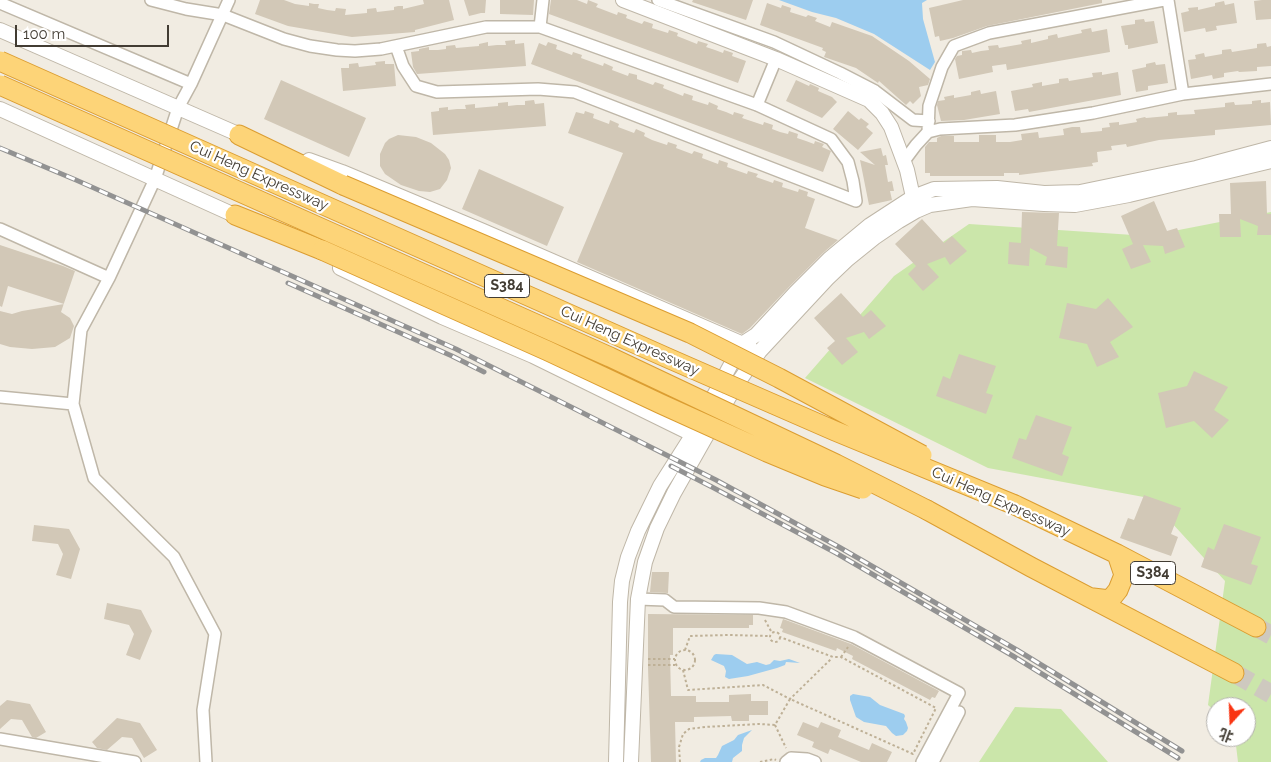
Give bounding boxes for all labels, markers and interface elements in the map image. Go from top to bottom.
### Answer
scale bar [18,15,171,47]
text: 100 m [23,25,65,43]
street label: Cui Heng Expressway [187,137,331,215]
road number: S384 [484,274,530,298]
street label: Cui Heng Expressway [558,302,702,380]
street label: Cui Heng Expressway [929,463,1073,541]
road number: S384 [1130,562,1176,584]
north arrow [1206,697,1256,747]
text: 北 [1217,725,1236,745]

